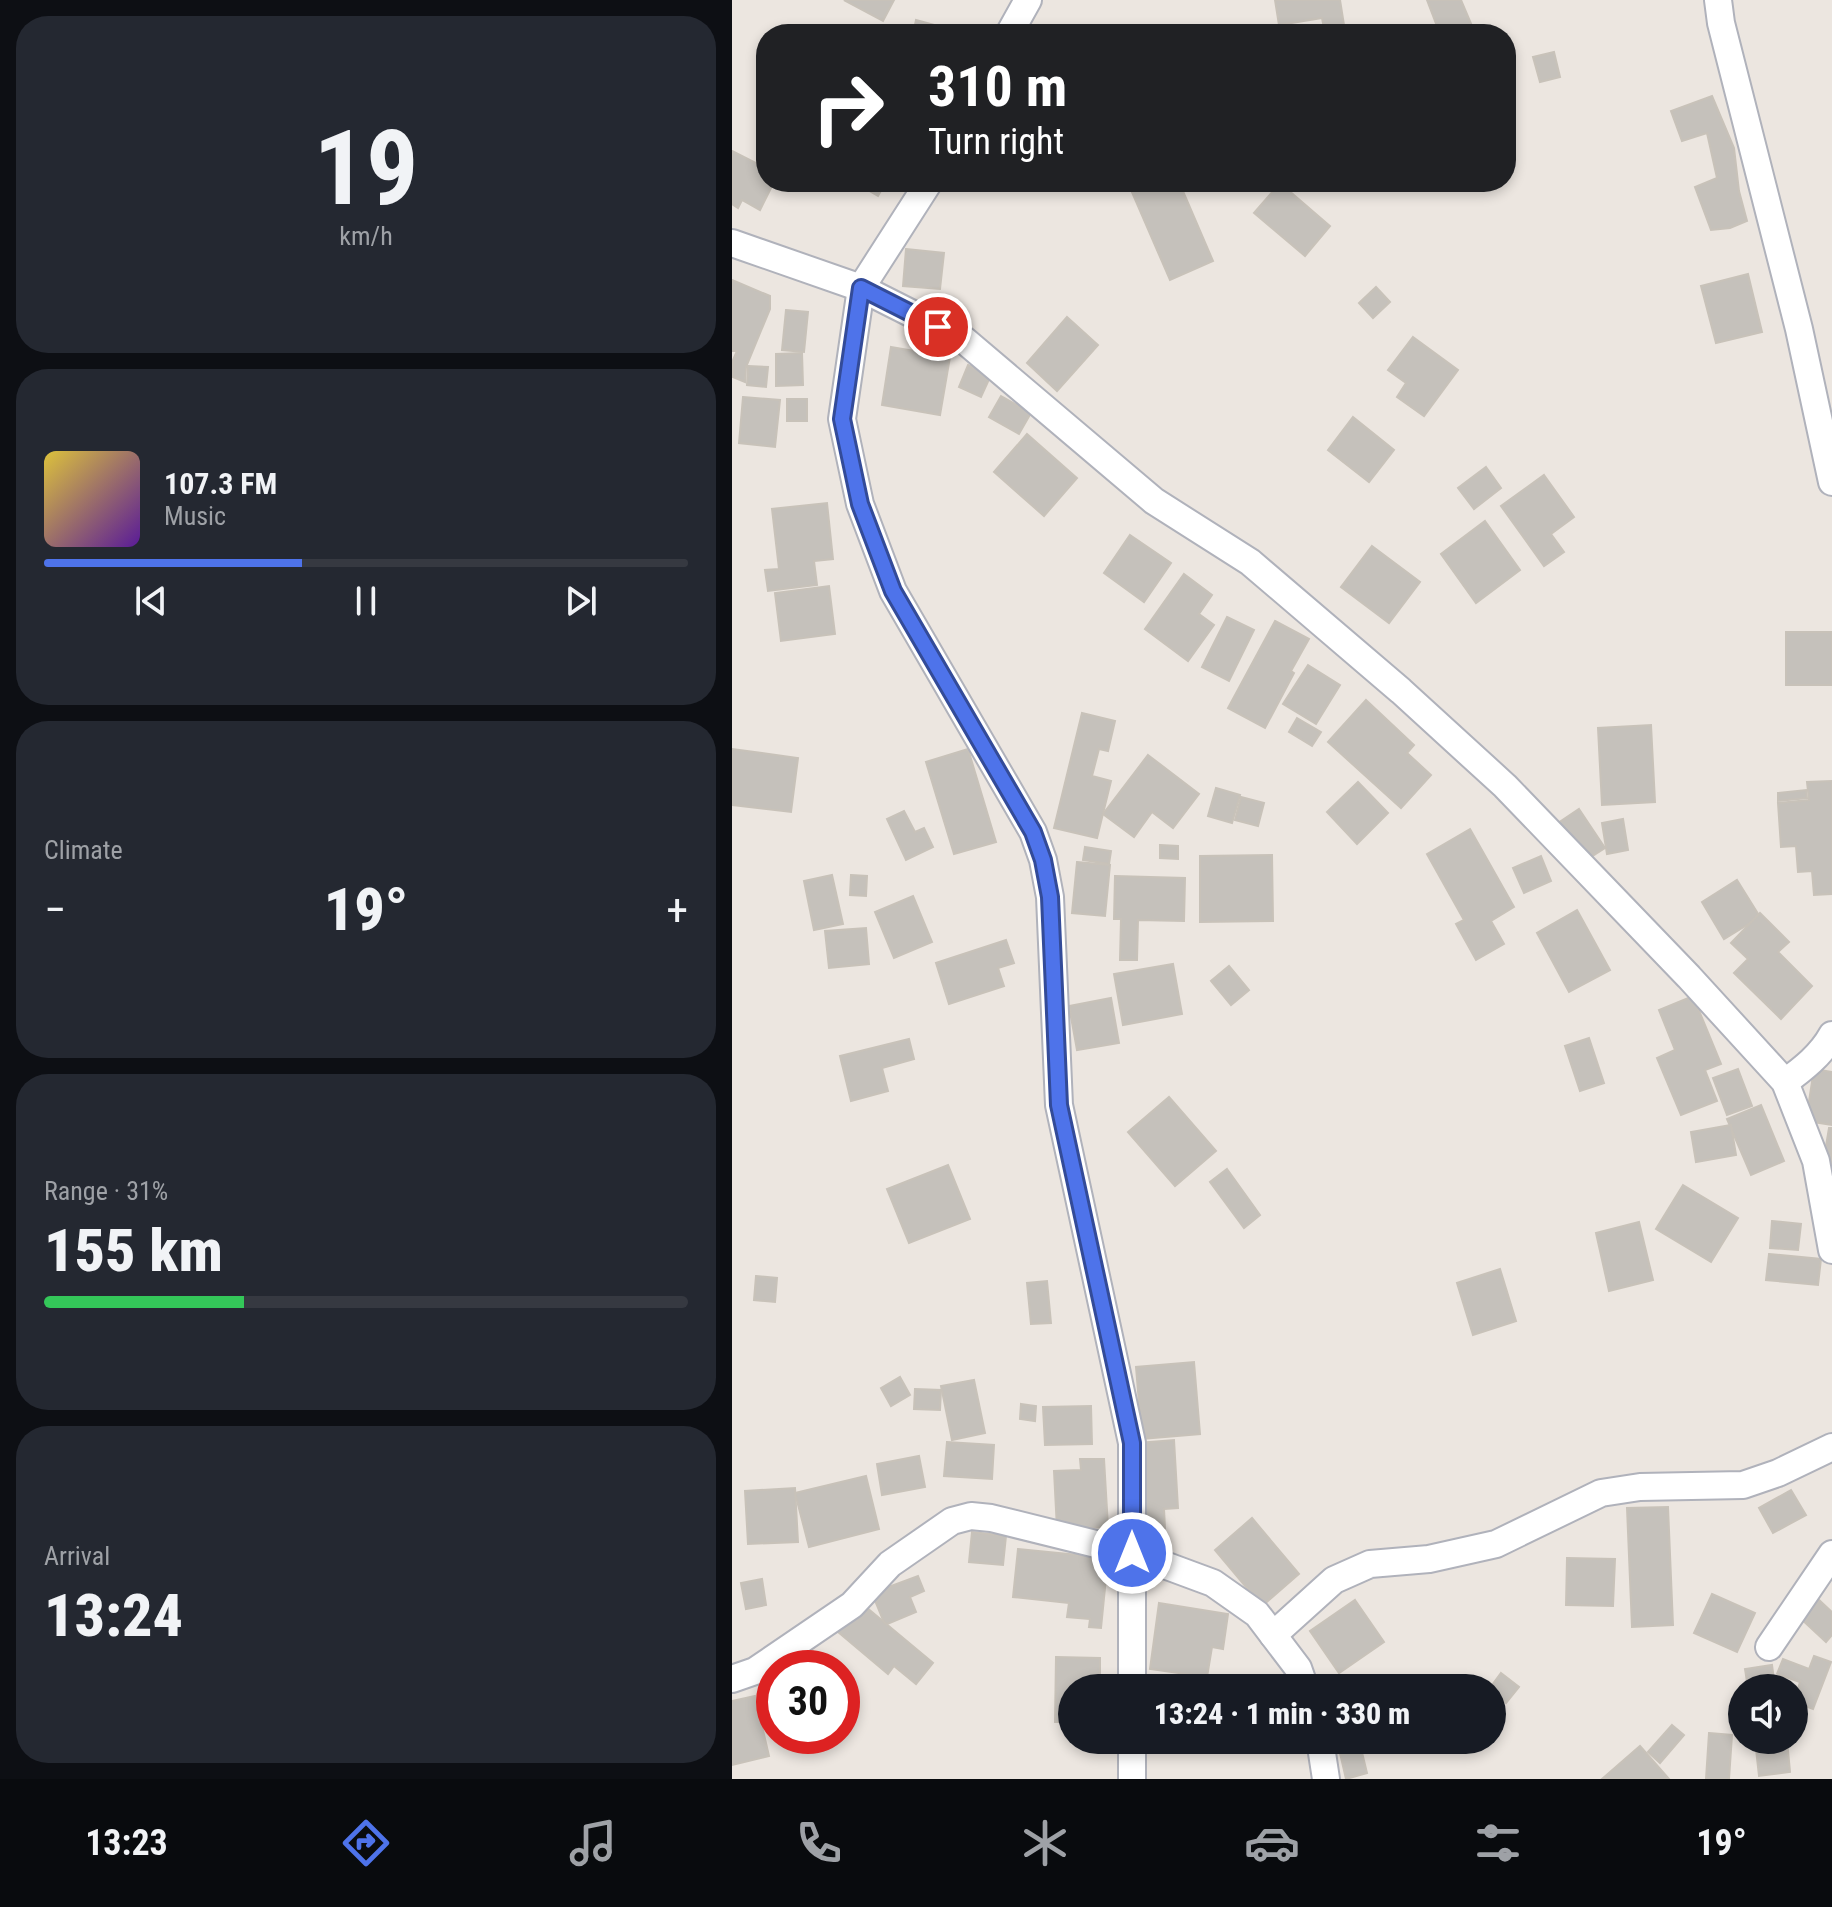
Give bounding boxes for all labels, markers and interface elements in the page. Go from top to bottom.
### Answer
text: 310 m [928,54,1067,120]
icon: right [796,56,900,160]
text: 19 [313,108,419,229]
text: Turn right [928,121,1064,163]
text: km/h [339,221,393,251]
pin [904,293,972,361]
icon: arrive [916,305,960,349]
text: 107.3 FM [164,466,277,501]
text: Music [164,501,226,531]
icon: previous [129,579,173,623]
icon: pause [344,579,388,623]
icon: next [559,579,603,623]
text: Climate [44,835,123,865]
text: 19° [324,874,408,945]
text: − [44,884,66,936]
text: + [666,884,688,936]
text: Range · 31% [44,1176,168,1206]
text: 155 km [44,1215,223,1286]
position arrow [1090,1511,1174,1595]
text: Arrival [44,1541,110,1571]
text: 13:24 [44,1580,183,1651]
speed limit sign: 30 [756,1650,860,1754]
map controls [1728,1674,1808,1754]
button: sound [1728,1674,1808,1754]
text: 13:24 · 1 min · 330 m [1154,1696,1410,1731]
icon: directions [338,1815,394,1871]
icon: music [565,1815,621,1871]
icon: phone [791,1815,847,1871]
icon: climate [1017,1815,1073,1871]
icon: car [1244,1815,1300,1871]
icon: filters [1470,1815,1526,1871]
text: 13:23 [85,1822,168,1864]
text: 19° [1696,1822,1747,1864]

